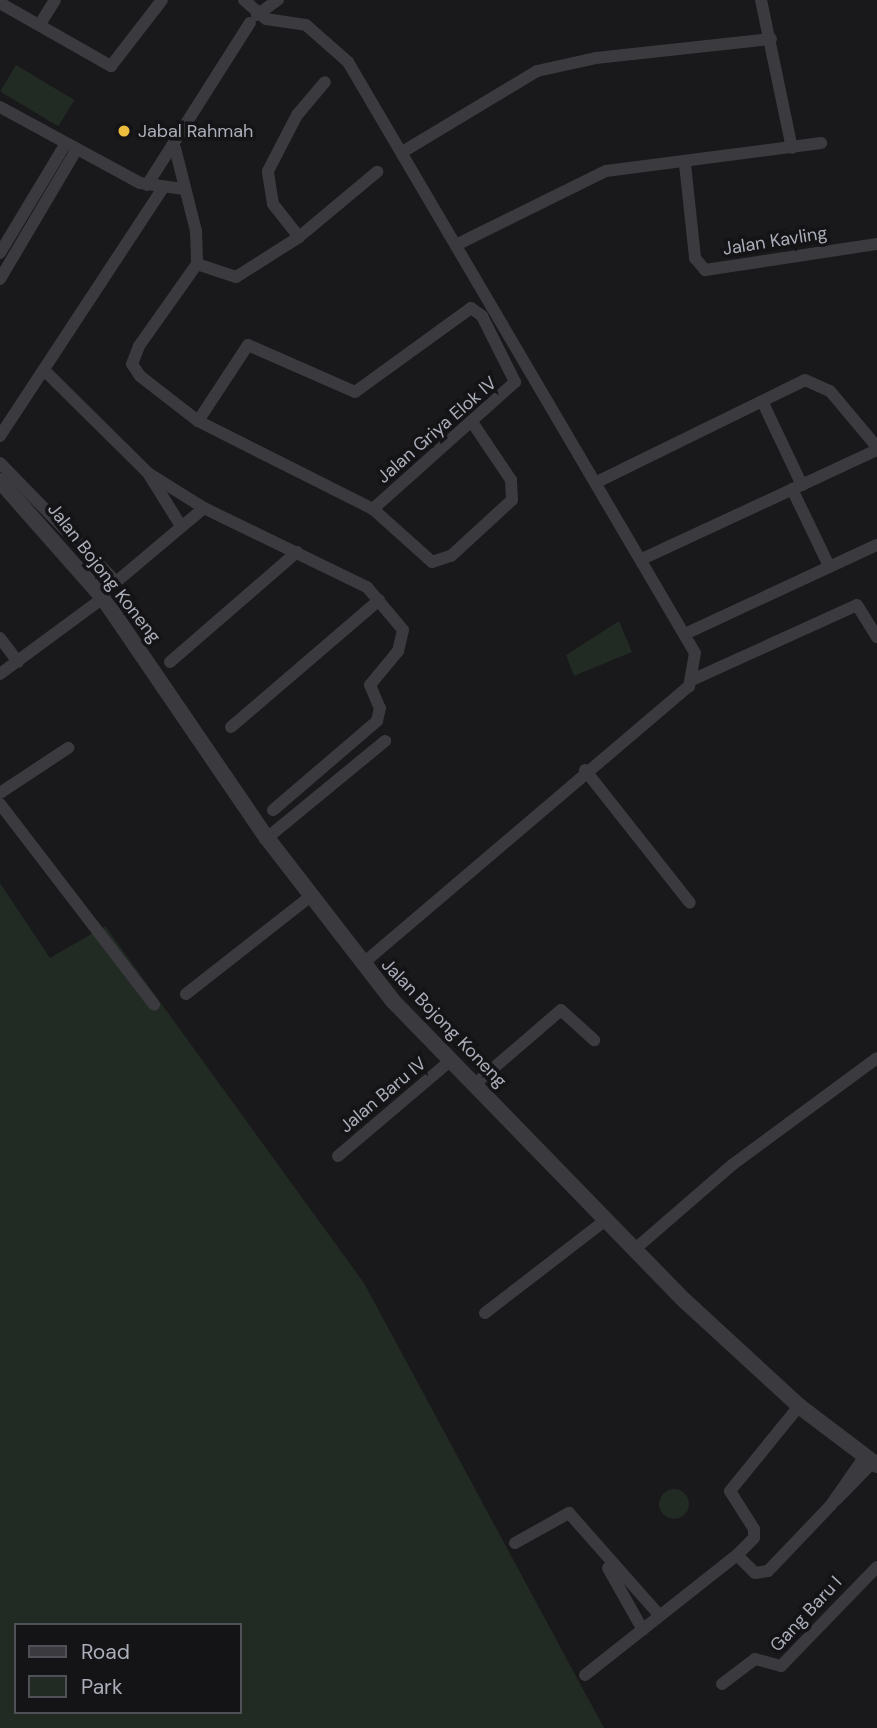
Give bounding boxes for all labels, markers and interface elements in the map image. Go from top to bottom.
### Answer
place label: Jabal Rahmah [138,120,253,142]
marker: Jabal Rahmah [116,123,132,139]
street label: Jalan Kavling [721,222,829,260]
street label: Jalan Griya Elok IV [373,372,501,488]
street label: Jalan Bojong Koneng [43,499,165,647]
street label: Jalan Bojong Koneng [377,954,511,1092]
street label: Jalan Baru IV [335,1053,431,1137]
street label: Gang Baru I [766,1572,846,1656]
legend [14,1623,242,1714]
text: Road [81,1638,130,1666]
text: Park [81,1673,122,1701]

